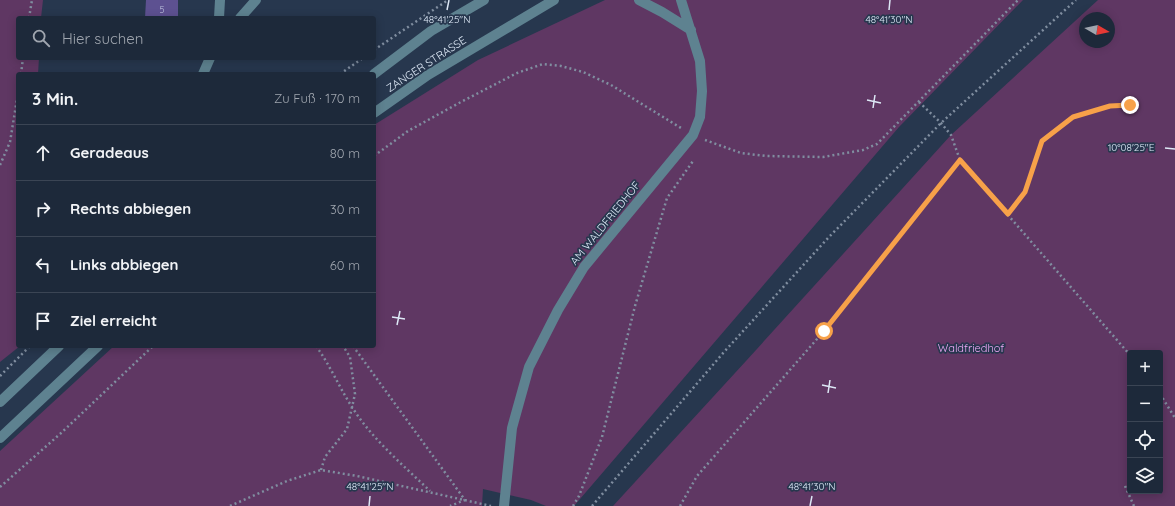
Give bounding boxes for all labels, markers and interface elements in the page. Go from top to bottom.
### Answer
house number: 5 [160,4,165,15]
north arrow [1079,12,1115,48]
text: 48°41'25"N [424,13,470,26]
text: 48°41'30"N [865,13,913,26]
search box [16,16,376,60]
icon: search [30,27,52,49]
text: Hier suchen [62,29,143,48]
street label: ZANGER STRASSE [383,33,469,95]
text: 3 Min. [32,88,78,109]
text: Zu Fuß · 170 m [274,90,360,106]
route end [1121,96,1139,114]
text: 10°08'25"E [1108,141,1155,154]
icon: ahead [32,142,54,164]
text: Geradeaus [70,143,149,162]
text: 80 m [330,145,360,161]
street label: AM WALDFRIEDHOF [567,178,643,268]
icon: right [32,198,54,220]
text: Rechts abbiegen [70,199,191,218]
text: 30 m [330,201,360,217]
icon: left [32,254,54,276]
text: Links abbiegen [70,255,178,274]
text: 60 m [330,257,360,273]
icon: arrive [32,310,54,332]
text: Ziel erreicht [70,311,157,330]
route start [815,322,833,340]
park label: Waldfriedhof [938,341,1004,355]
map controls [1127,350,1163,494]
button: + [1127,350,1163,386]
button: − [1127,386,1163,422]
button: locate [1127,422,1163,458]
button: layers [1127,458,1163,494]
text: 48°41'25"N [347,480,393,493]
text: 48°41'30"N [788,480,836,493]

